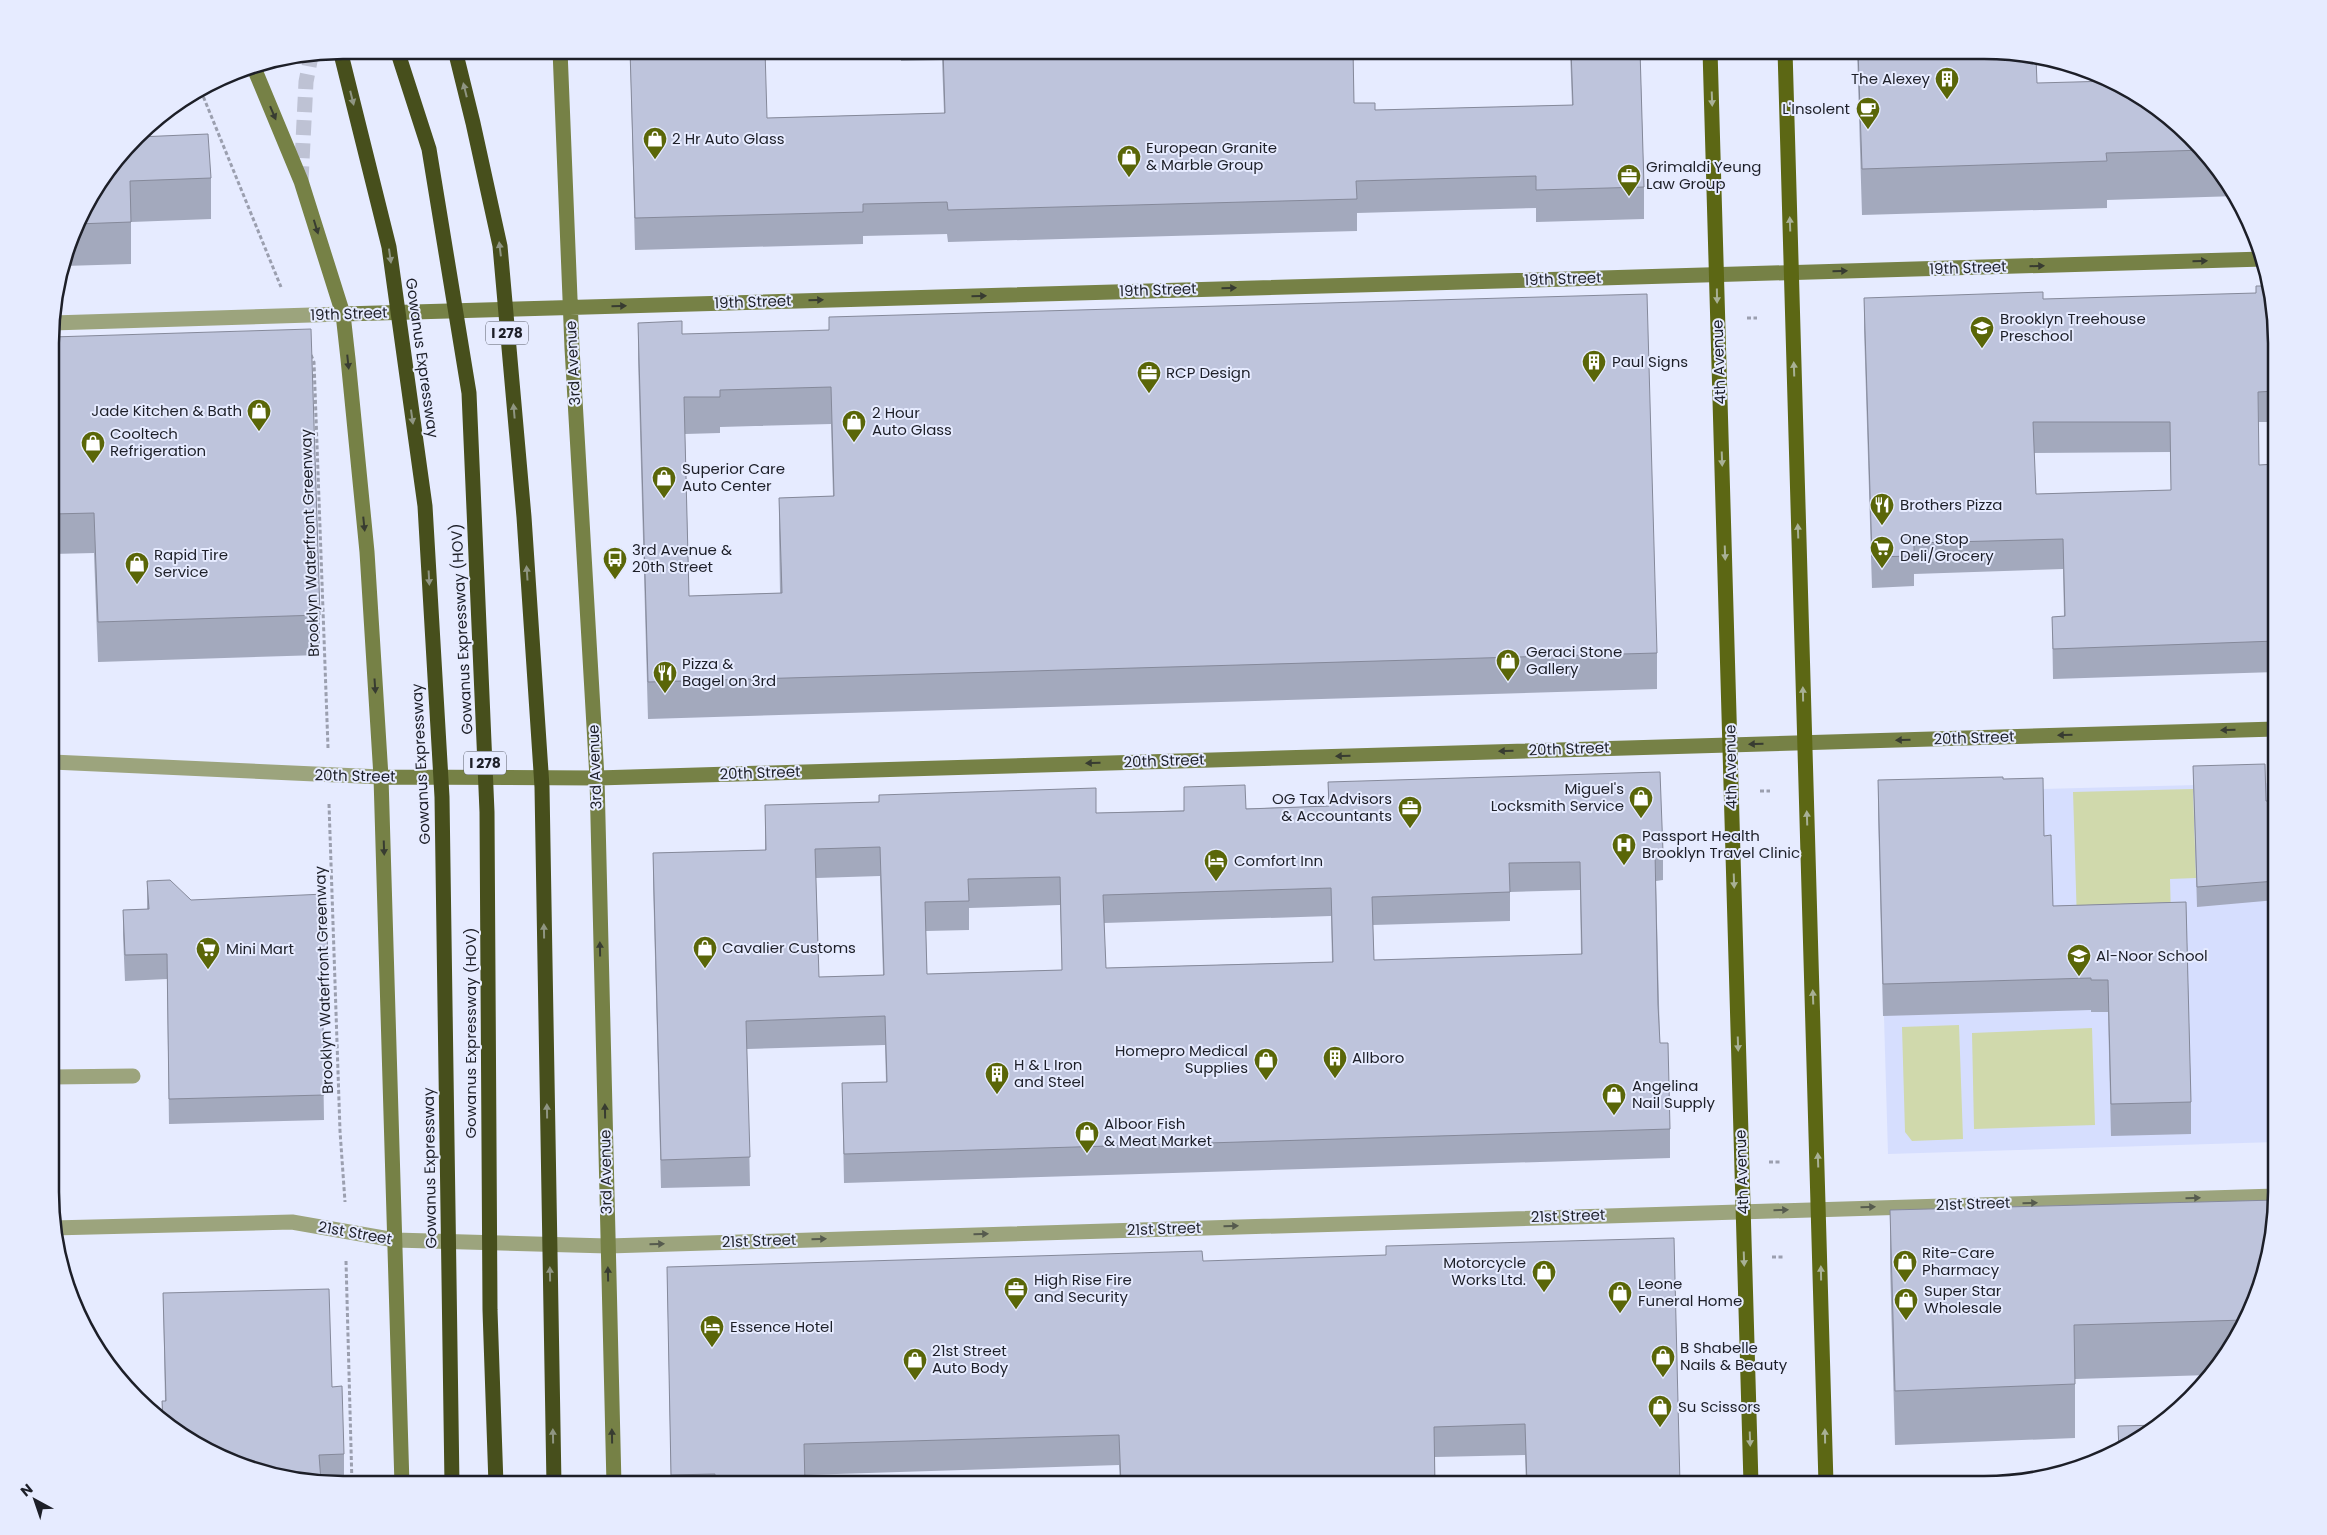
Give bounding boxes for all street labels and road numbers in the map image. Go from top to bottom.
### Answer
street label: 19th Street [1929,256,2007,279]
street label: 19th Street [1524,267,1602,290]
street label: Gowanus Expressway [401,277,444,440]
street label: 19th Street [1119,278,1197,301]
street label: 19th Street [714,290,792,313]
street label: 19th Street [310,302,388,325]
street label: 4th Avenue [1707,319,1730,405]
street label: 3rd Avenue [560,320,585,406]
road number: I 278 [486,322,528,344]
street label: Brooklyn Waterfront Greenway [295,428,324,657]
street label: Gowanus Expressway (HOV) [445,523,478,735]
street label: Gowanus Expressway [406,682,435,845]
street label: 3rd Avenue [583,724,606,810]
street label: 4th Avenue [1719,724,1742,810]
street label: 20th Street [1933,726,2015,749]
street label: 20th Street [1528,737,1610,760]
street label: 20th Street [1123,749,1205,772]
road number: I 278 [464,751,506,774]
street label: 20th Street [719,761,801,784]
street label: 20th Street [314,764,396,787]
street label: Brooklyn Waterfront Greenway [309,865,338,1094]
street label: Gowanus Expressway (HOV) [460,927,481,1139]
street label: Gowanus Expressway [418,1087,441,1249]
street label: 3rd Avenue [594,1129,617,1215]
street label: 4th Avenue [1730,1129,1753,1215]
street label: 21st Street [1935,1192,2011,1215]
street label: 21st Street [1530,1204,1606,1227]
street label: 21st Street [317,1216,394,1249]
street label: 21st Street [1126,1217,1202,1240]
street label: 21st Street [721,1229,797,1252]

